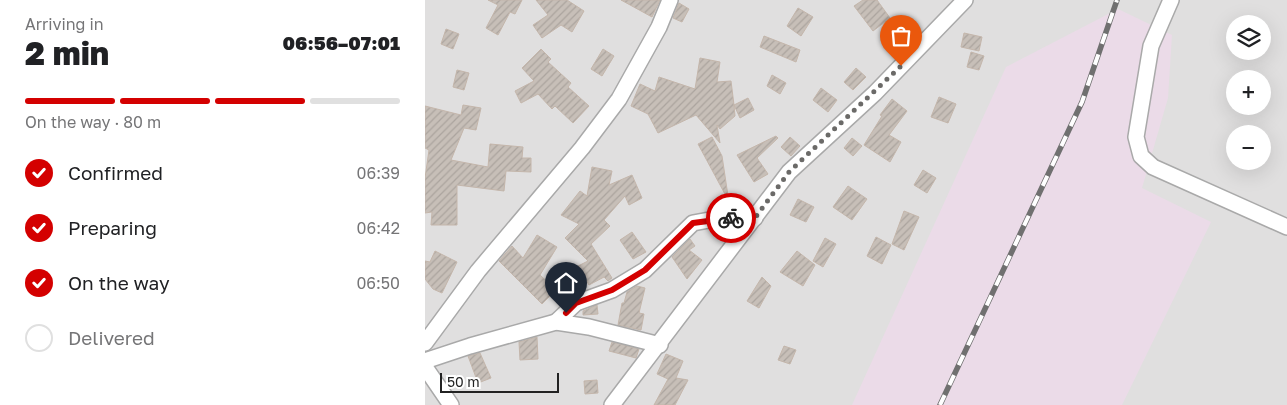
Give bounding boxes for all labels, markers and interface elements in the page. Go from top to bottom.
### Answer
text: Arriving in [25,14,104,34]
pin [880,15,922,66]
map controls [1226,15,1271,170]
button: layers [1226,15,1271,60]
icon: bag [887,22,915,50]
text: 06:56–07:01 [283,31,400,54]
text: 2 min [25,34,109,72]
button: + [1226,70,1271,115]
text: On the way · 80 m [25,112,161,132]
button: − [1226,125,1271,170]
icon: check [25,159,53,187]
text: Confirmed [68,161,163,184]
text: 06:39 [357,163,400,183]
courier [706,193,756,243]
icon: bike [717,204,745,232]
icon: check [25,214,53,242]
text: Preparing [68,216,157,239]
text: 06:42 [357,218,400,238]
pin [545,262,587,313]
icon: check [25,269,53,297]
icon: home [552,269,580,297]
text: On the way [68,271,170,294]
text: 06:50 [356,273,400,293]
text: Delivered [68,326,155,349]
scale bar [440,370,559,393]
text: 50 m [447,373,480,390]

